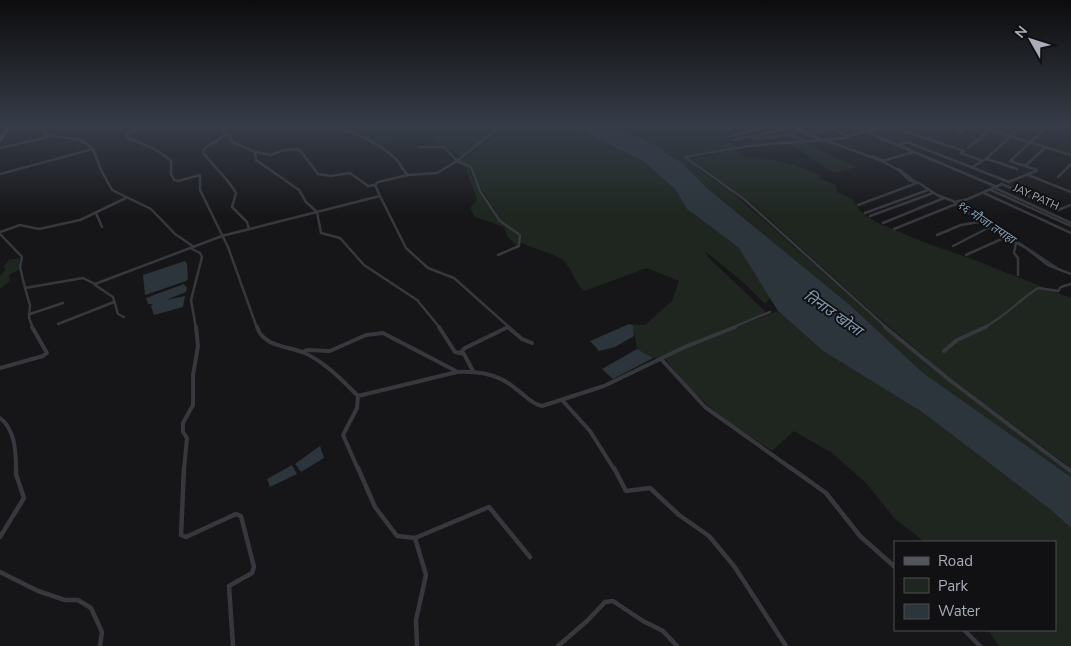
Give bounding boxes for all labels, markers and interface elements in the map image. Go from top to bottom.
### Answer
north arrow [1006,15,1056,65]
text: N [1011,22,1032,42]
street label: JAY PATH [1010,180,1061,214]
water label: १६ मौजा तपाहा [954,197,1021,249]
water label: तिनाउ खोला [800,286,869,342]
legend [894,541,1056,631]
text: Road [938,551,973,571]
text: Park [938,576,968,596]
text: Water [938,601,981,621]

